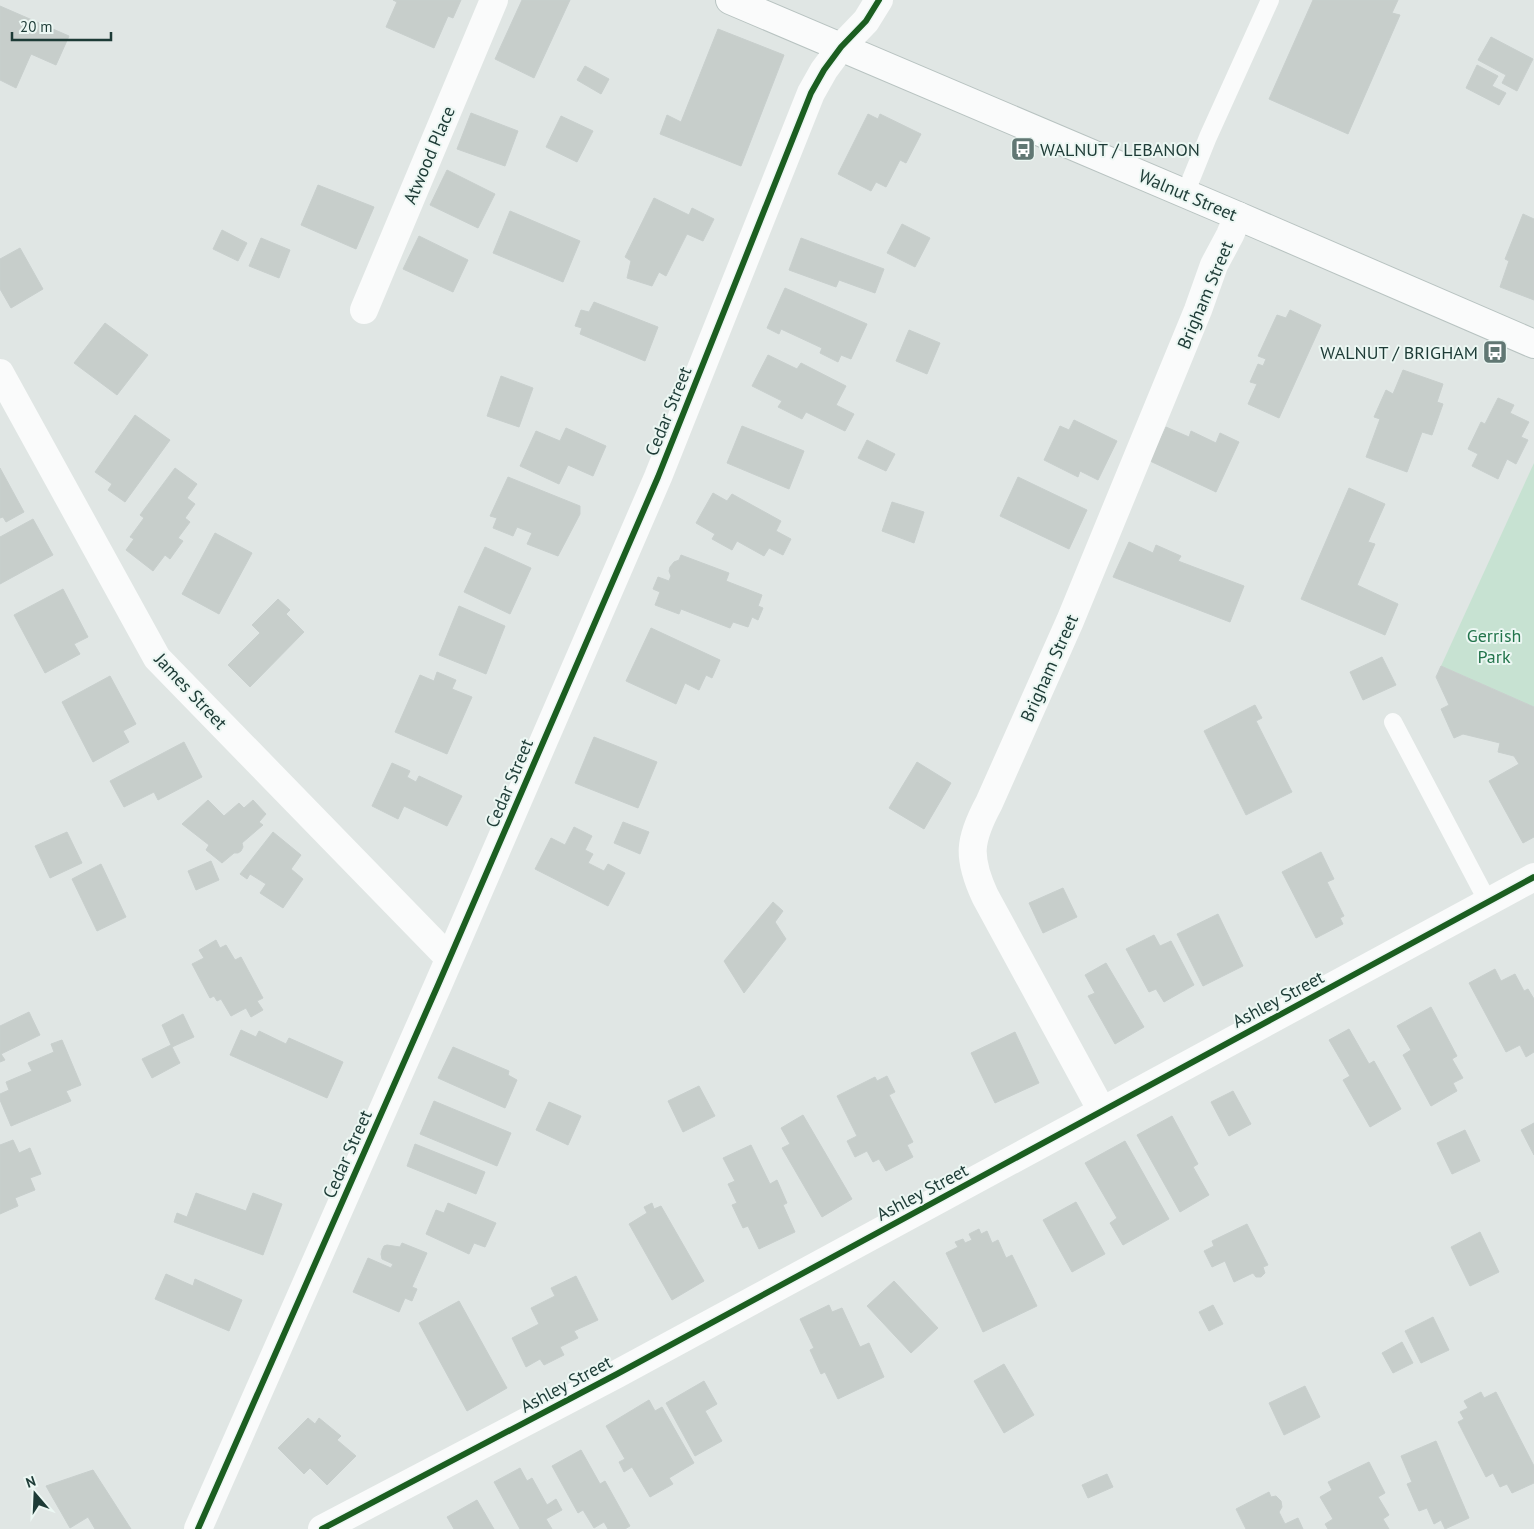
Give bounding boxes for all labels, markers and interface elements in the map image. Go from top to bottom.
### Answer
scale bar [12,10,111,42]
text: 20 m [20,17,53,36]
street label: Atwood Place [398,103,460,207]
bus stop icon: WALNUT / LEBANON [1010,136,1036,162]
place label: WALNUT / LEBANON [1040,138,1200,161]
street label: Walnut Street [1135,164,1241,226]
street label: Brigham Street [1172,237,1238,353]
bus stop icon: WALNUT / BRIGHAM [1482,339,1508,365]
place label: WALNUT / BRIGHAM [1320,341,1478,364]
street label: Cedar Street [640,363,696,459]
street label: Brigham Street [1015,611,1083,725]
park label: Gerrish Park [1467,624,1521,668]
street label: James Street [149,647,232,734]
street label: Cedar Street [480,735,538,831]
street label: Ashley Street [1228,965,1328,1033]
street label: Cedar Street [317,1106,377,1202]
street label: Ashley Street [872,1158,972,1226]
street label: Ashley Street [516,1350,616,1418]
north arrow [10,1469,60,1519]
text: N [23,1472,38,1492]

